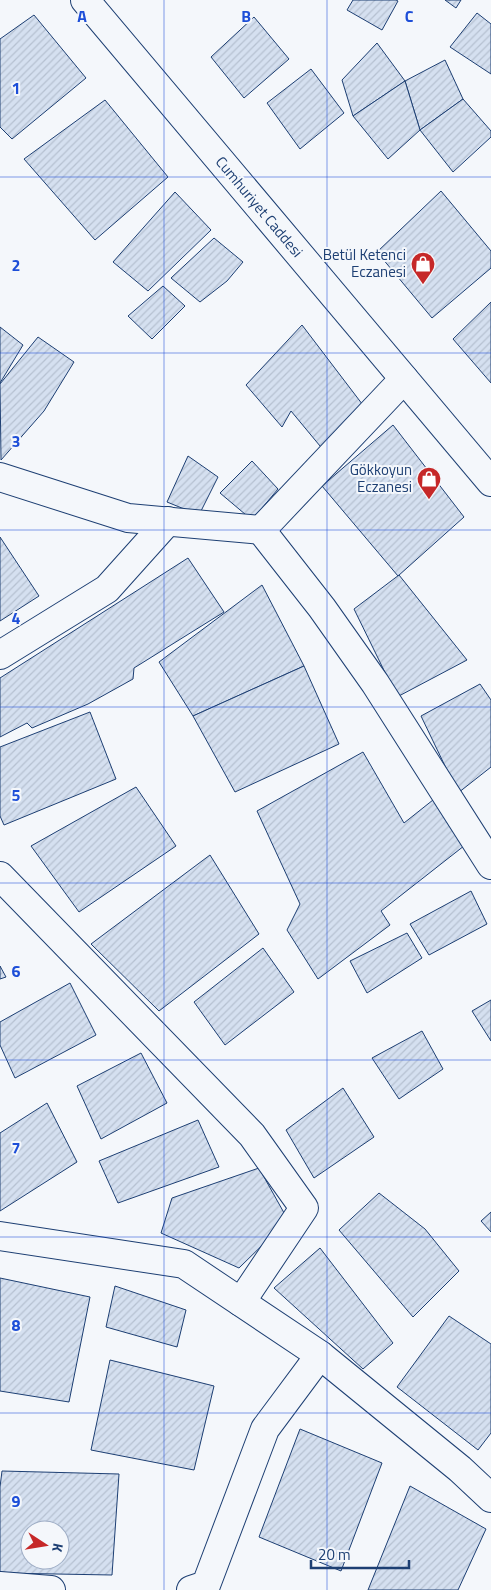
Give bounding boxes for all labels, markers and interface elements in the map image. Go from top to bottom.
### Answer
text: A [77,4,87,28]
text: B [241,4,251,28]
text: C [405,4,414,28]
text: 1 [12,76,20,100]
street label: Cumhuriyet Caddesi [210,151,309,262]
place label: Betül Ketenci Eczanesi [323,243,406,283]
shop icon: Betül Ketenci Eczanesi [410,251,436,285]
text: 2 [12,253,20,277]
text: 3 [12,429,20,453]
place label: Gökkoyun Eczanesi [350,458,412,498]
shop icon: Gökkoyun Eczanesi [416,466,442,500]
text: 4 [12,606,21,630]
text: 5 [12,783,21,807]
text: 6 [12,959,21,983]
text: 7 [12,1136,20,1160]
text: 8 [12,1313,21,1337]
text: 9 [12,1489,21,1513]
north arrow [20,1520,70,1570]
scale bar [311,1538,408,1570]
text: K [47,1542,69,1555]
text: 20 m [318,1543,351,1566]

